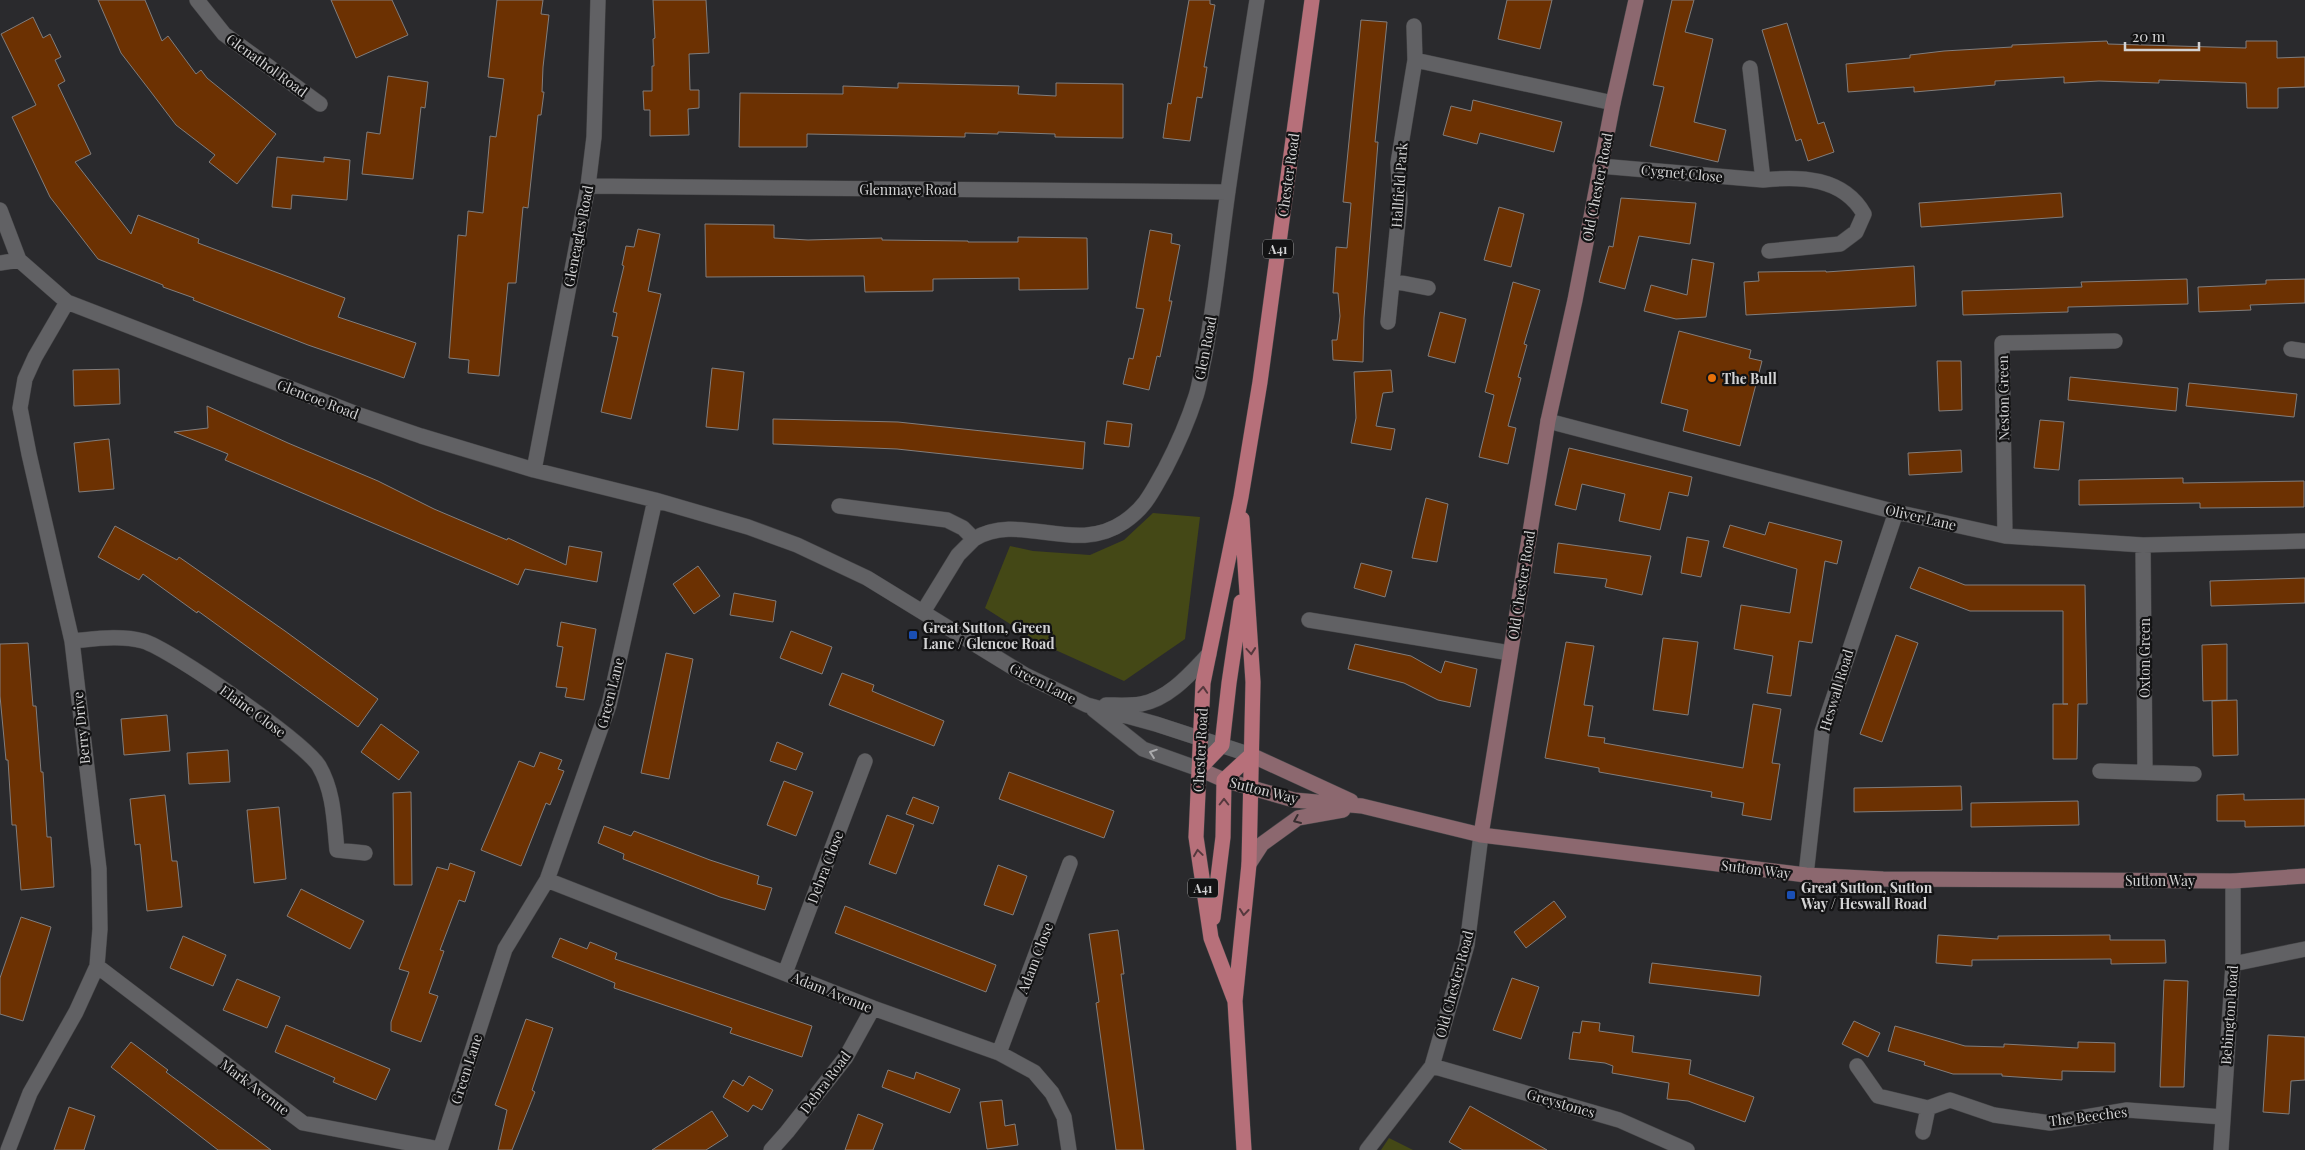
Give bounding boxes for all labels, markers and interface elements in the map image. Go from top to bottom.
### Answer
scale bar [2125,20,2199,52]
text: 20 m [2132,26,2166,46]
street label: Glenathol Road [223,29,311,101]
street label: Old Chester Road [1577,131,1617,243]
street label: Chester Road [1273,132,1303,218]
street label: Hallfield Park [1387,141,1411,228]
street label: Cygnet Close [1640,160,1724,186]
street label: Glenmaye Road [859,180,957,199]
street label: Gleneagles Road [559,184,597,288]
road number: A41 [1263,240,1293,258]
street label: Glen Road [1190,315,1220,381]
street label: Neston Green [1993,354,2013,441]
place label: The Bull [1722,369,1777,388]
marker: The Bull [1706,372,1718,384]
street label: Glencoe Road [274,375,362,423]
street label: Oliver Lane [1884,500,1958,534]
street label: Old Chester Road [1503,529,1539,641]
street label: Oxton Green [2135,617,2154,698]
place label: Great Sutton, Green Lane / Glencoe Road [923,618,1055,653]
marker: Great Sutton, Green Lane / Glencoe Road [907,629,919,641]
one-way arrow [1245,647,1256,655]
street label: Heswall Road [1815,647,1857,733]
street label: Green Lane [592,656,628,730]
street label: Green Lane [1006,658,1080,708]
street label: Elaine Close [216,681,290,741]
one-way arrow [1197,685,1208,693]
street label: Berry Drive [68,691,94,765]
street label: Chester Road [1188,707,1212,793]
one-way arrow [1149,748,1158,758]
street label: Sutton Way [1228,772,1300,808]
one-way arrow [1219,798,1229,806]
one-way arrow [1293,814,1302,824]
street label: Debra Close [802,828,848,906]
one-way arrow [1194,849,1204,857]
street label: Sutton Way [1720,855,1792,883]
street label: Sutton Way [2125,871,2195,890]
road number: A41 [1188,878,1218,898]
place label: Great Sutton, Sutton Way / Heswall Road [1800,878,1933,913]
marker: Great Sutton, Sutton Way / Heswall Road [1785,889,1797,901]
one-way arrow [1239,909,1250,917]
street label: Adam Close [1012,920,1057,997]
street label: Old Chester Road [1431,928,1477,1040]
street label: Bebington Road [2216,965,2242,1065]
street label: Adam Avenue [788,967,875,1017]
street label: Green Lane [446,1032,486,1106]
street label: Debra Road [795,1047,855,1117]
street label: Mark Avenue [217,1055,293,1119]
street label: Greystones [1525,1084,1597,1122]
street label: The Beeches [2048,1102,2128,1130]

